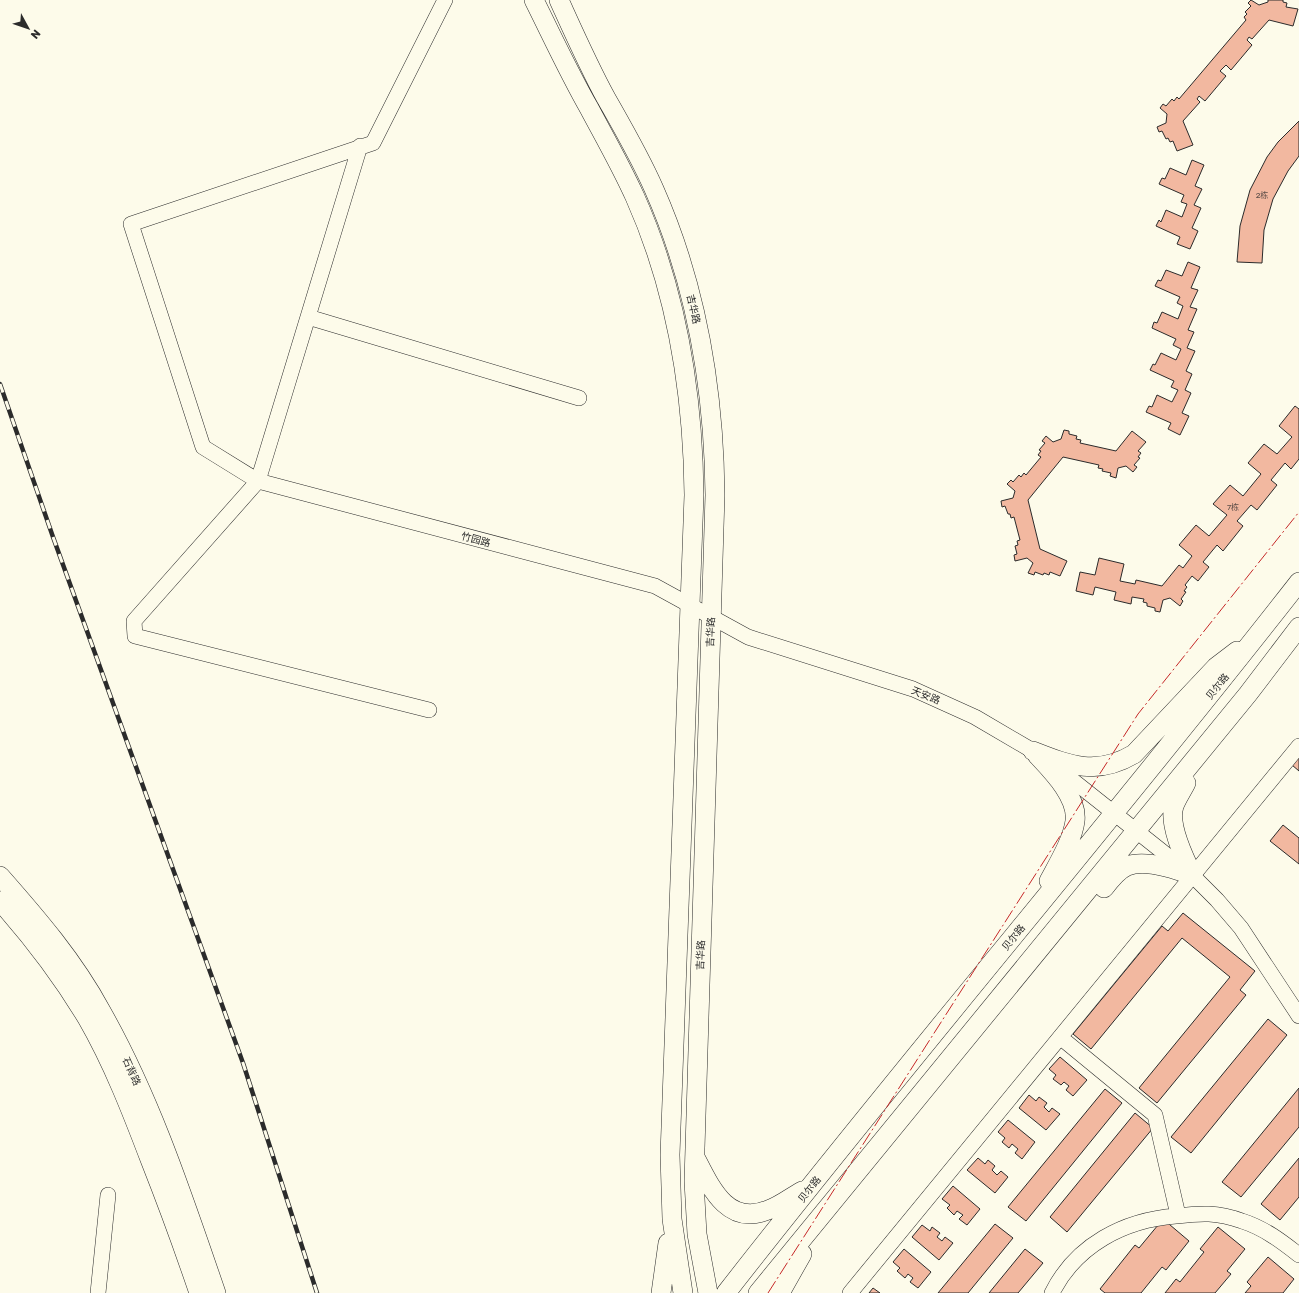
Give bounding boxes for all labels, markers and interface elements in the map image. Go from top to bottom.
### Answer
north arrow [8,8,48,48]
text: N [28,27,43,41]
house number: 2栋 [1256,190,1268,200]
street label: 吉华路 [684,293,702,325]
house number: 7栋 [1227,502,1239,512]
street label: 竹园路 [460,530,492,550]
street label: 吉华路 [704,617,718,647]
street label: 贝尔路 [1204,671,1232,702]
street label: 天安路 [909,685,942,707]
street label: 贝尔路 [1000,922,1028,953]
street label: 吉华路 [694,940,708,970]
street label: 石背路 [120,1055,143,1088]
street label: 贝尔路 [796,1174,824,1205]

